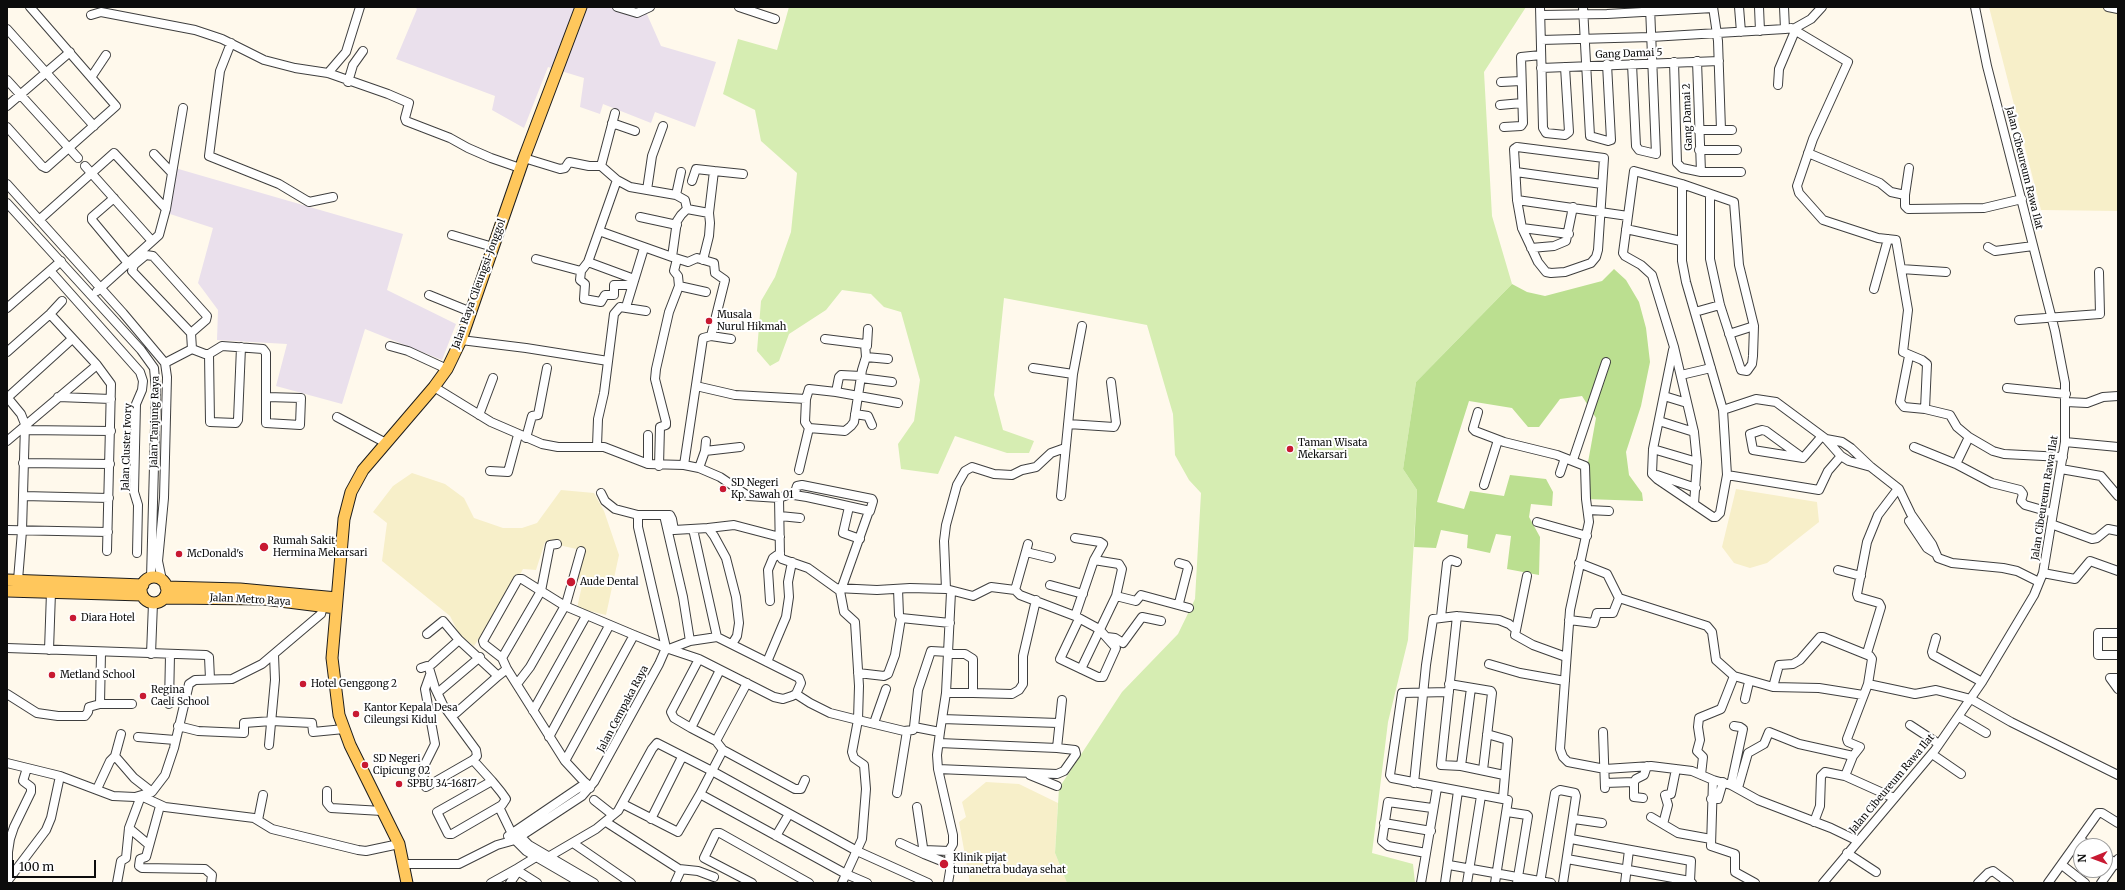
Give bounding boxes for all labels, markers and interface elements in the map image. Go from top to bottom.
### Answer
street label: Gang Damai 5 [1595,47,1663,61]
street label: Gang Damai 2 [1681,83,1695,151]
street label: Jalan Cibeureum Rawa Ilat [2003,105,2045,231]
street label: Jalan Raya Cileungsi-Jonggol [450,217,508,351]
place label: Musala Nurul Hikmah [717,309,786,332]
marker: Musala Nurul Hikmah [704,316,714,326]
street label: Jalan Tanjung Raya [148,376,162,468]
street label: Jalan Cluster Ivory [119,403,135,491]
street label: Jalan Cibeureum Rawa Ilat [2029,435,2061,561]
place label: Taman Wisata Mekarsari [1298,437,1367,460]
marker: Taman Wisata Mekarsari [1285,444,1295,454]
place label: SD Negeri Kp. Sawah 01 [731,477,793,500]
marker: SD Negeri Kp. Sawah 01 [718,484,728,494]
place label: Rumah Sakit Hermina Mekarsari [273,535,367,558]
marker: Rumah Sakit Hermina Mekarsari [258,541,270,553]
place label: McDonald's [187,548,243,560]
marker: McDonald's [174,549,184,559]
marker: Aude Dental [565,576,577,588]
place label: Aude Dental [580,576,639,588]
street label: Jalan Metro Raya [209,592,291,608]
place label: Diara Hotel [81,612,135,624]
marker: Diara Hotel [68,613,78,623]
street label: Jalan Cempaka Raya [595,664,651,754]
place label: Metland School [60,669,135,681]
marker: Metland School [47,670,57,680]
place label: Hotel Genggong 2 [311,678,397,690]
marker: Hotel Genggong 2 [298,679,308,689]
place label: Regina Caeli School [151,684,209,708]
marker: Regina Caeli School [138,691,148,701]
place label: Kantor Kepala Desa Cileungsi Kidul [364,702,458,726]
marker: Kantor Kepala Desa Cileungsi Kidul [351,709,361,719]
street label: Jalan Cibeureum Rawa Ilat [1847,732,1937,836]
place label: SD Negeri Cipicung 02 [373,753,430,776]
marker: SD Negeri Cipicung 02 [360,760,370,770]
place label: SPBU 34-16817 [407,778,477,790]
marker: SPBU 34-16817 [394,779,404,789]
north arrow [2073,838,2113,878]
scale bar [14,852,98,878]
place label: Klinik pijat tunanetra budaya sehat [953,852,1066,876]
text: N [2075,854,2089,863]
marker: Klinik pijat tunanetra budaya sehat [938,858,950,870]
text: 100 m [19,859,54,874]

